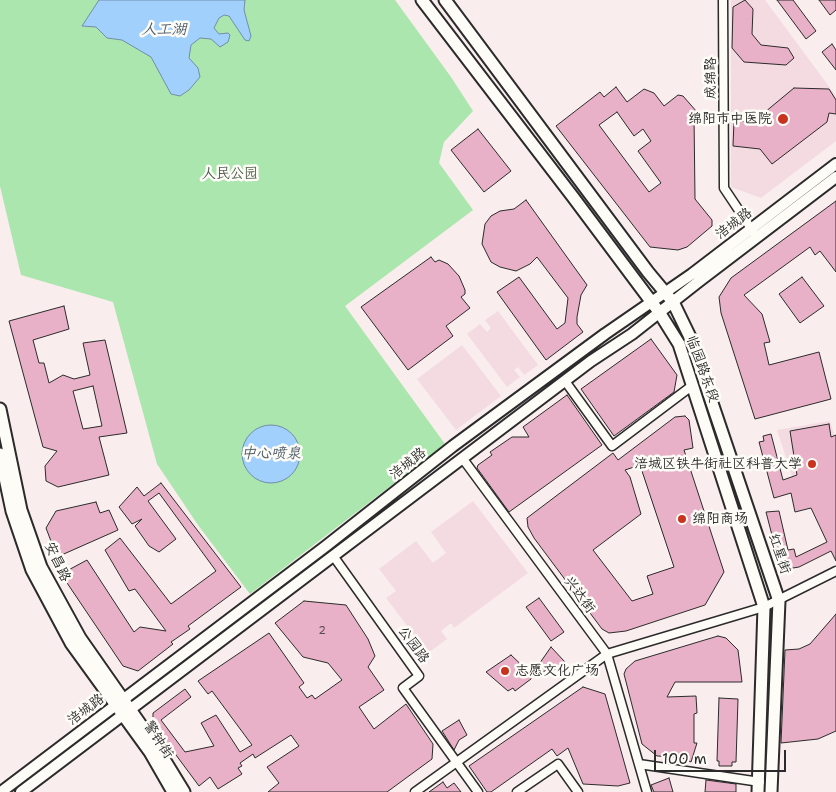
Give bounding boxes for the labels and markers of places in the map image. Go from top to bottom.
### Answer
place label: 绵阳市中医院 [688,111,772,127]
marker: 绵阳市中医院 [776,112,790,126]
place label: 涪城区铁牛街社区科普大学 [634,456,802,472]
marker: 涪城区铁牛街社区科普大学 [806,458,818,470]
place label: 绵阳商场 [692,511,748,527]
marker: 绵阳商场 [676,513,688,525]
place label: 志愿文化广场 [515,663,599,679]
marker: 志愿文化广场 [499,665,511,677]

